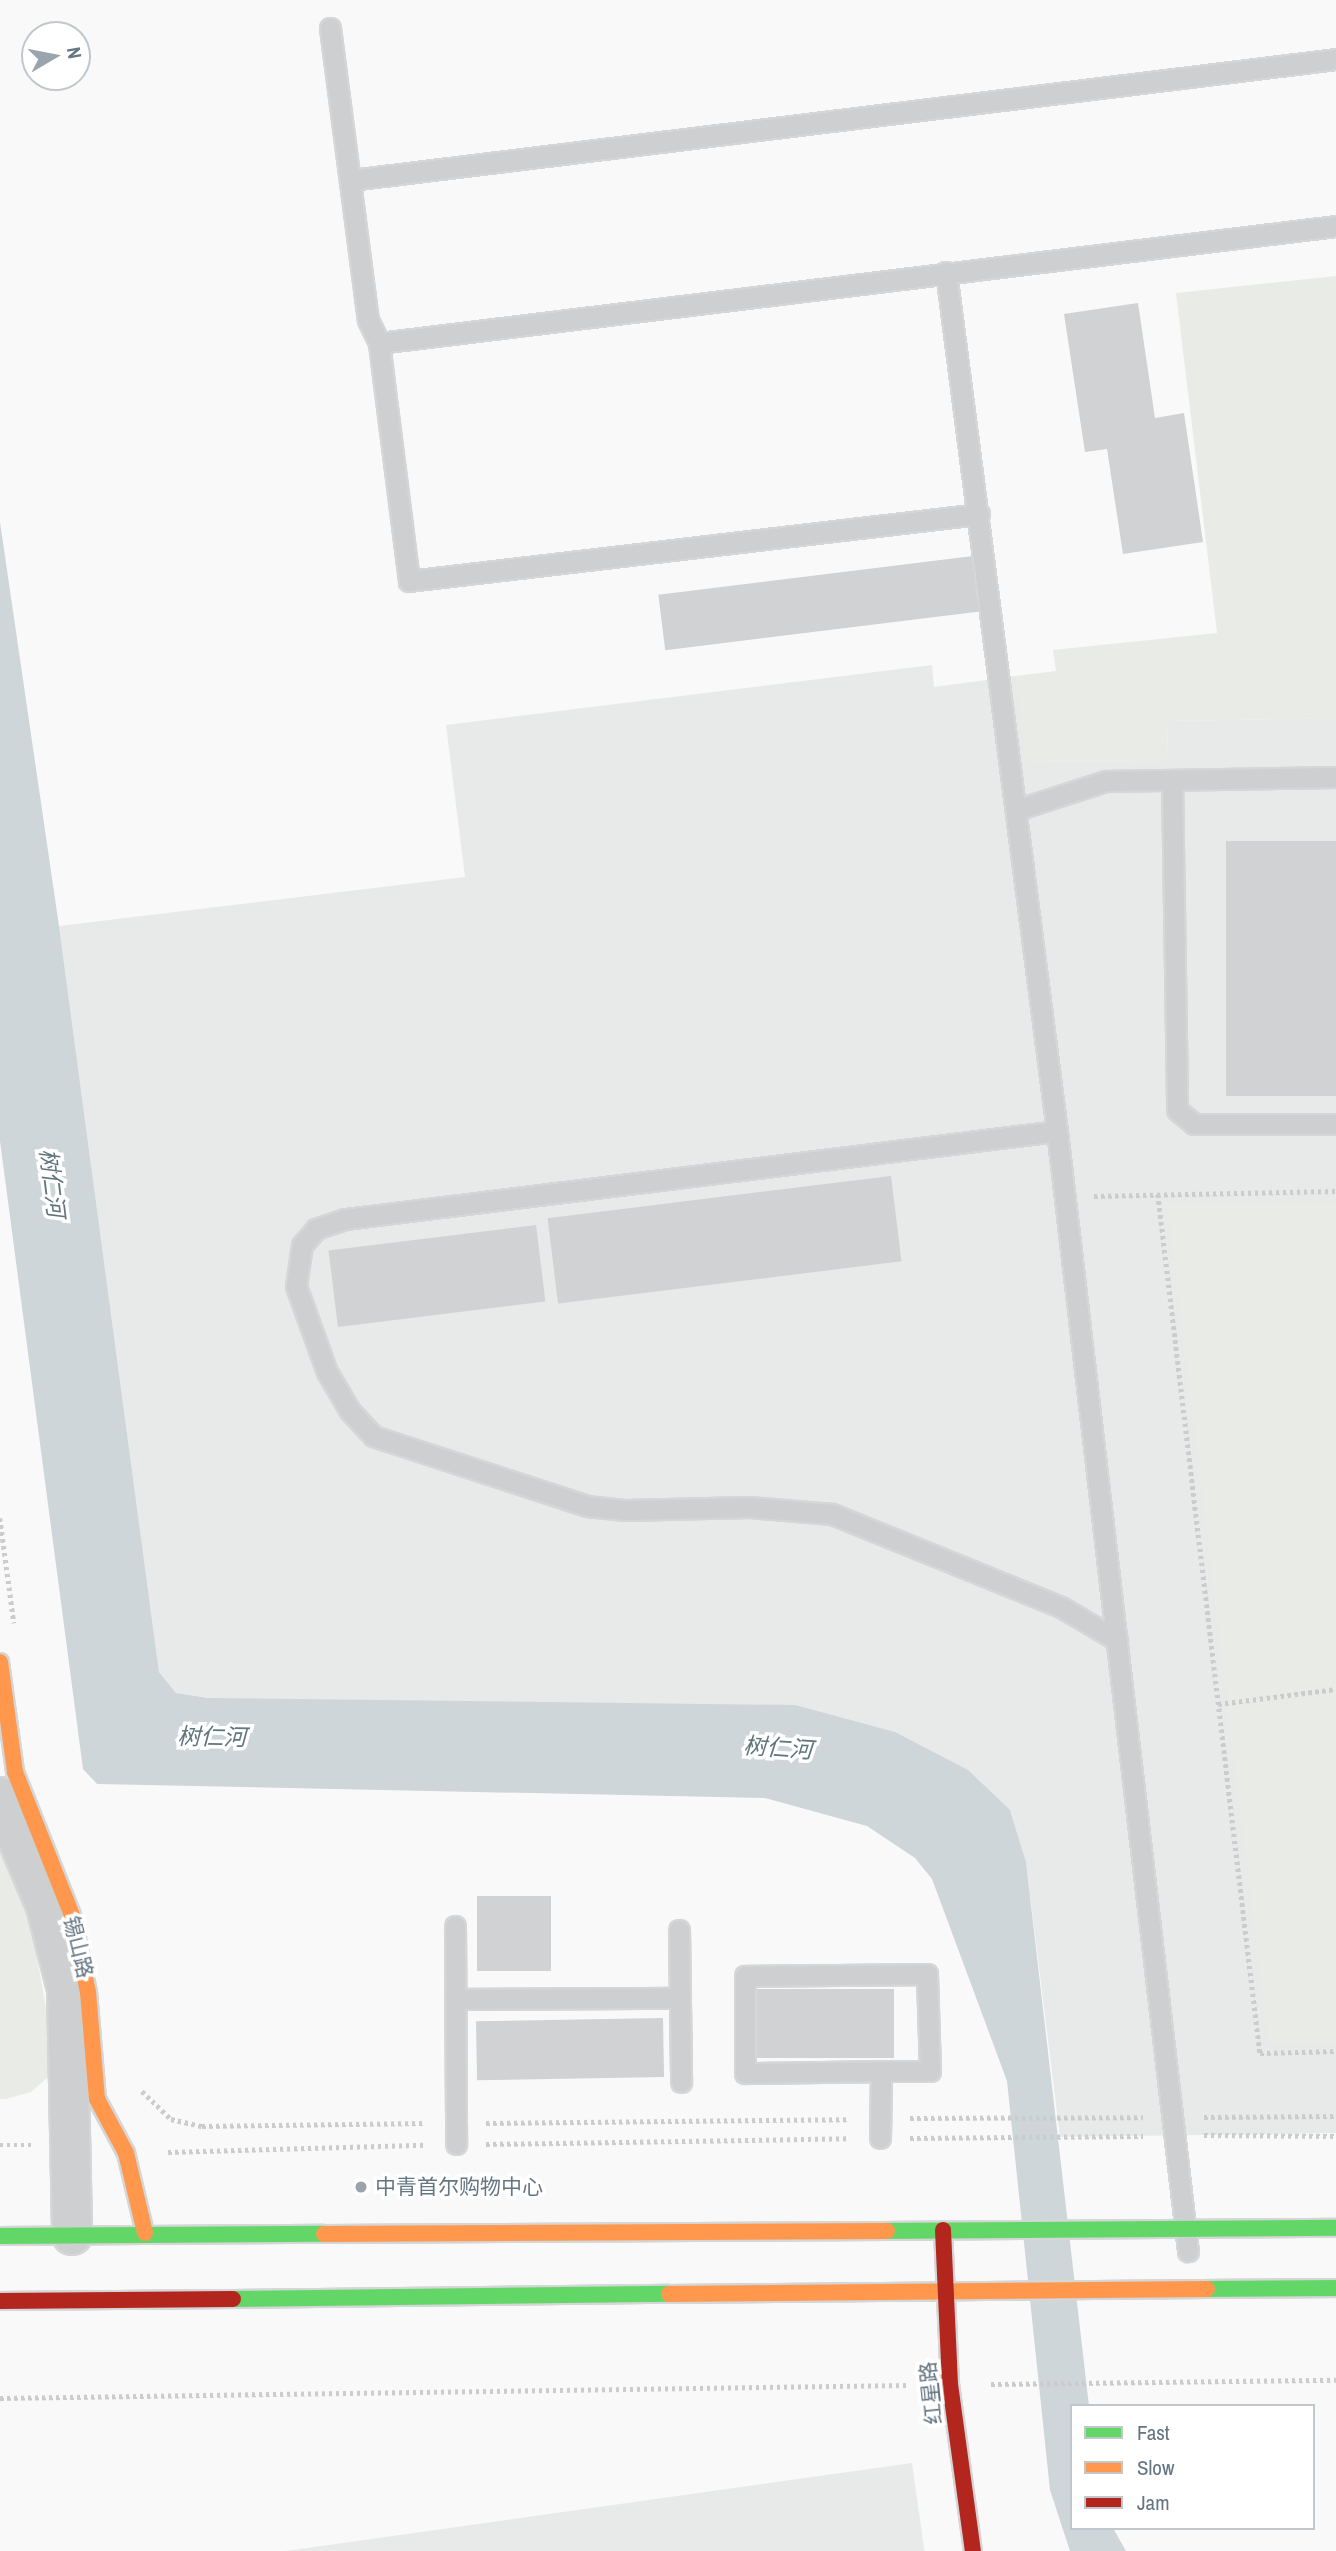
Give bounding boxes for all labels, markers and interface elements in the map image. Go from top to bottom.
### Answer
north arrow [21,21,91,91]
text: N [61,45,88,60]
water label: 树仁河 [34,1147,70,1219]
water label: 树仁河 [177,1723,247,1751]
water label: 树仁河 [743,1732,813,1764]
street label: 锡山路 [58,1913,98,1981]
place label: 中青首尔购物中心 [375,2174,543,2200]
marker: 中青首尔购物中心 [353,2179,369,2195]
street label: 红星路 [915,2360,947,2426]
legend [1070,2404,1315,2530]
text: Fast [1137,2418,1170,2447]
text: Slow [1137,2453,1174,2482]
text: Jam [1137,2488,1170,2517]

